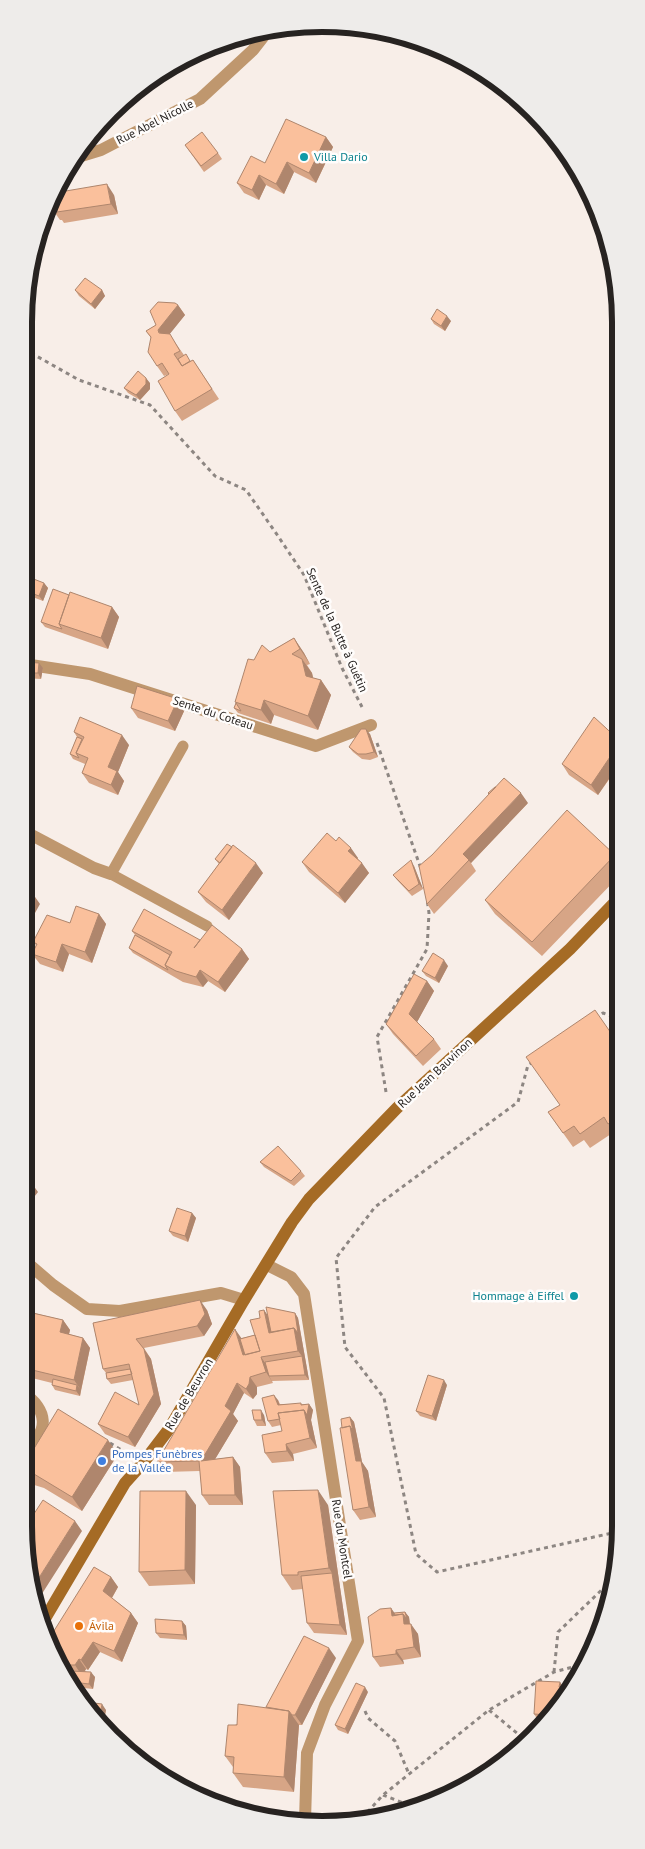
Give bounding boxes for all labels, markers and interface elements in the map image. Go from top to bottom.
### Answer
street label: Rue Abel Nicolle [114,96,196,147]
place label: Villa Dario [313,149,368,164]
marker: Villa Dario [298,151,310,163]
street label: Sente de la Butte à Guétin [303,565,372,694]
street label: Sente du Coteau [171,692,255,733]
street label: Rue Jean Bauvinon [394,1034,475,1111]
place label: Hommage à Eiffel [472,1288,564,1303]
marker: Hommage à Eiffel [568,1290,580,1302]
street label: Rue de Beuvron [161,1355,216,1432]
place label: Pompes Funèbres de la Vallée [112,1446,202,1475]
marker: Pompes Funèbres de la Vallée [96,1455,108,1467]
street label: Rue du Montcel [329,1498,356,1580]
place label: Ávila [89,1618,114,1633]
marker: Ávila [73,1620,85,1632]

